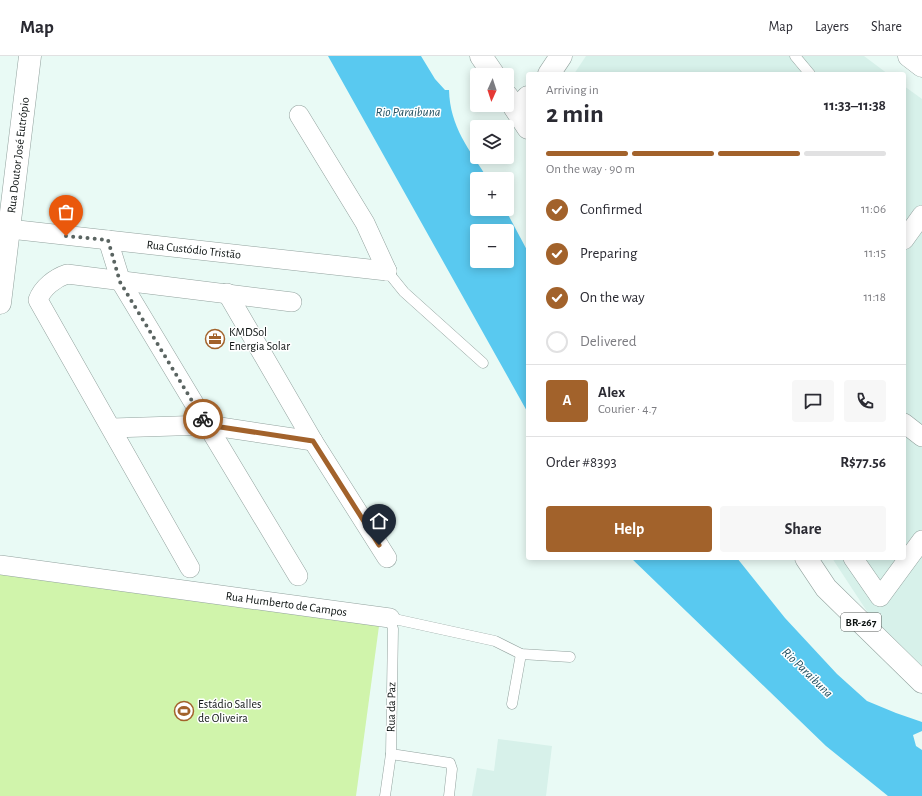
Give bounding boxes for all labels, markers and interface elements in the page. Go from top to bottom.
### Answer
text: Map [20,18,54,37]
text: Map [768,20,793,34]
text: Layers [815,20,849,34]
text: Share [871,20,902,34]
north arrow [470,68,514,112]
map controls [470,68,514,268]
text: Arriving in [546,84,599,97]
street label: Rua Doutor José Eutrópio [5,96,31,214]
text: 11:33–11:38 [824,98,886,113]
text: 2 min [546,101,604,127]
water label: Rio Paraibuna [376,106,441,119]
button: layers [470,120,514,164]
text: On the way · 90 m [546,163,635,176]
button: + [470,172,514,216]
pin [49,195,83,236]
icon: check [546,199,568,221]
icon: bag [55,201,77,223]
text: Confirmed [580,202,642,217]
text: 11:06 [861,203,886,216]
button: − [470,224,514,268]
street label: Rua Custódio Tristão [146,238,242,261]
icon: check [546,243,568,265]
text: Preparing [580,246,637,261]
text: 11:15 [864,247,886,260]
icon: check [546,287,568,309]
text: On the way [580,290,645,305]
text: 11:18 [863,291,886,304]
place label: KMDSol Energia Solar [229,326,290,352]
office icon: KMDSol Energia Solar [204,328,226,350]
text: Delivered [580,334,637,349]
button: chat [792,380,834,422]
button: phone [844,380,886,422]
text: Alex [598,385,625,400]
text: A [562,393,572,408]
courier [183,399,223,439]
text: Courier · 4.7 [598,403,657,416]
icon: bike [192,408,214,430]
text: Order #8393 [546,455,617,470]
text: R$77.56 [840,455,886,470]
pin [362,504,396,545]
button: Help [546,506,712,552]
button: Share [720,506,886,552]
icon: home [368,510,390,532]
street label: Rua Humberto de Campos [225,590,348,618]
road number: BR-267 [841,613,881,631]
water label: Rio Paraibuna [779,646,835,700]
street label: Rua da Paz [385,682,397,732]
place label: Estádio Salles de Oliveira [198,698,261,724]
sports icon: Estádio Salles de Oliveira [173,700,195,722]

